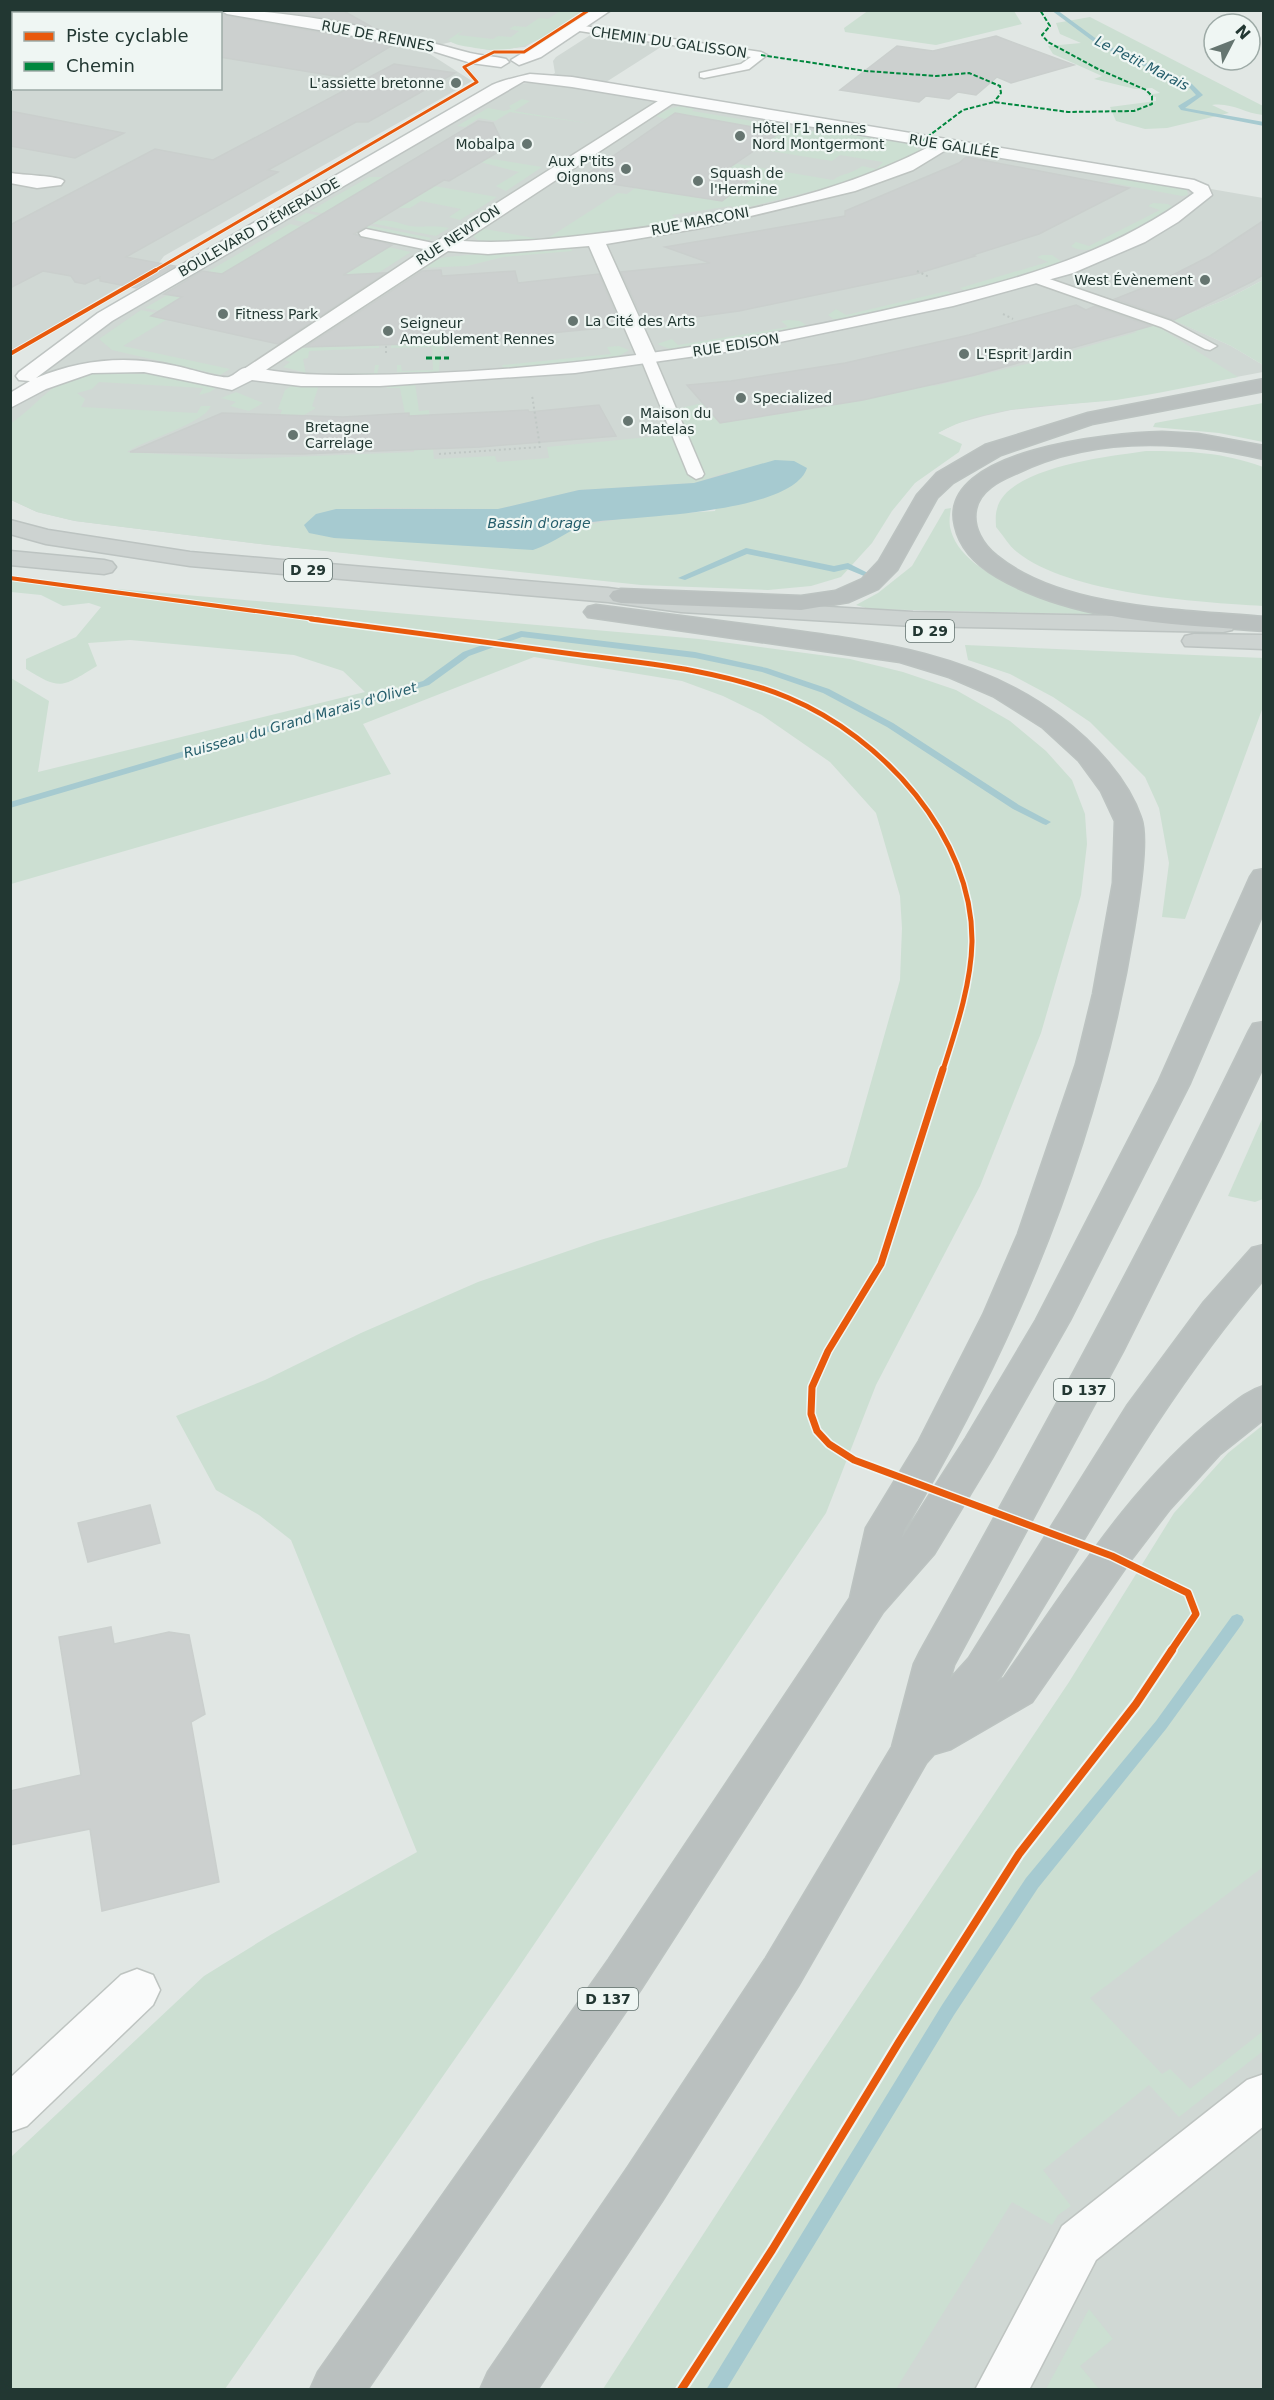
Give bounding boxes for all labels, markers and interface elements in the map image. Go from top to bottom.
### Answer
legend [12,12,222,90]
north arrow [1202,12,1262,72]
street label: RUE DE RENNES [320,17,436,55]
text: N [1231,21,1254,44]
street label: CHEMIN DU GALISSON [590,23,748,61]
text: Piste cyclable [66,25,189,46]
water label: Le Petit Marais [1092,32,1192,94]
text: Chemin [66,55,135,76]
place label: L'assiette bretonne [309,75,444,91]
marker: L'assiette bretonne [449,76,463,90]
place label: Hôtel F1 Rennes Nord Montgermont [752,120,885,152]
marker: Hôtel F1 Rennes Nord Montgermont [733,129,747,143]
street label: RUE GALILÉE [908,131,1000,161]
place label: Mobalpa [456,136,515,152]
marker: Mobalpa [520,137,534,151]
place label: Aux P'tits Oignons [548,153,614,185]
marker: Aux P'tits Oignons [619,162,633,176]
place label: Squash de l'Hermine [710,165,783,197]
street label: BOULEVARD D'ÉMERAUDE [176,174,342,280]
marker: Squash de l'Hermine [691,174,705,188]
street label: RUE NEWTON [413,202,503,268]
street label: RUE MARCONI [650,204,750,238]
place label: West Évènement [1074,272,1194,288]
marker: West Évènement [1198,273,1212,287]
place label: Fitness Park [235,306,319,322]
marker: Fitness Park [216,307,230,321]
place label: La Cité des Arts [585,313,695,329]
marker: La Cité des Arts [566,314,580,328]
place label: Seigneur Ameublement Rennes [400,315,555,347]
marker: Seigneur Ameublement Rennes [381,324,395,338]
street label: RUE EDISON [692,330,780,360]
place label: L'Esprit Jardin [976,346,1072,362]
marker: L'Esprit Jardin [957,347,971,361]
place label: Specialized [753,390,832,406]
marker: Specialized [734,391,748,405]
place label: Maison du Matelas [640,405,712,437]
marker: Maison du Matelas [621,414,635,428]
place label: Bretagne Carrelage [305,419,373,451]
marker: Bretagne Carrelage [286,428,300,442]
water label: Bassin d'orage [487,515,591,531]
road number: D 29 [284,559,332,581]
road number: D 29 [906,620,954,642]
water label: Ruisseau du Grand Marais d'Olivet [182,679,419,761]
road number: D 137 [1054,1379,1114,1401]
road number: D 137 [578,1988,638,2010]

